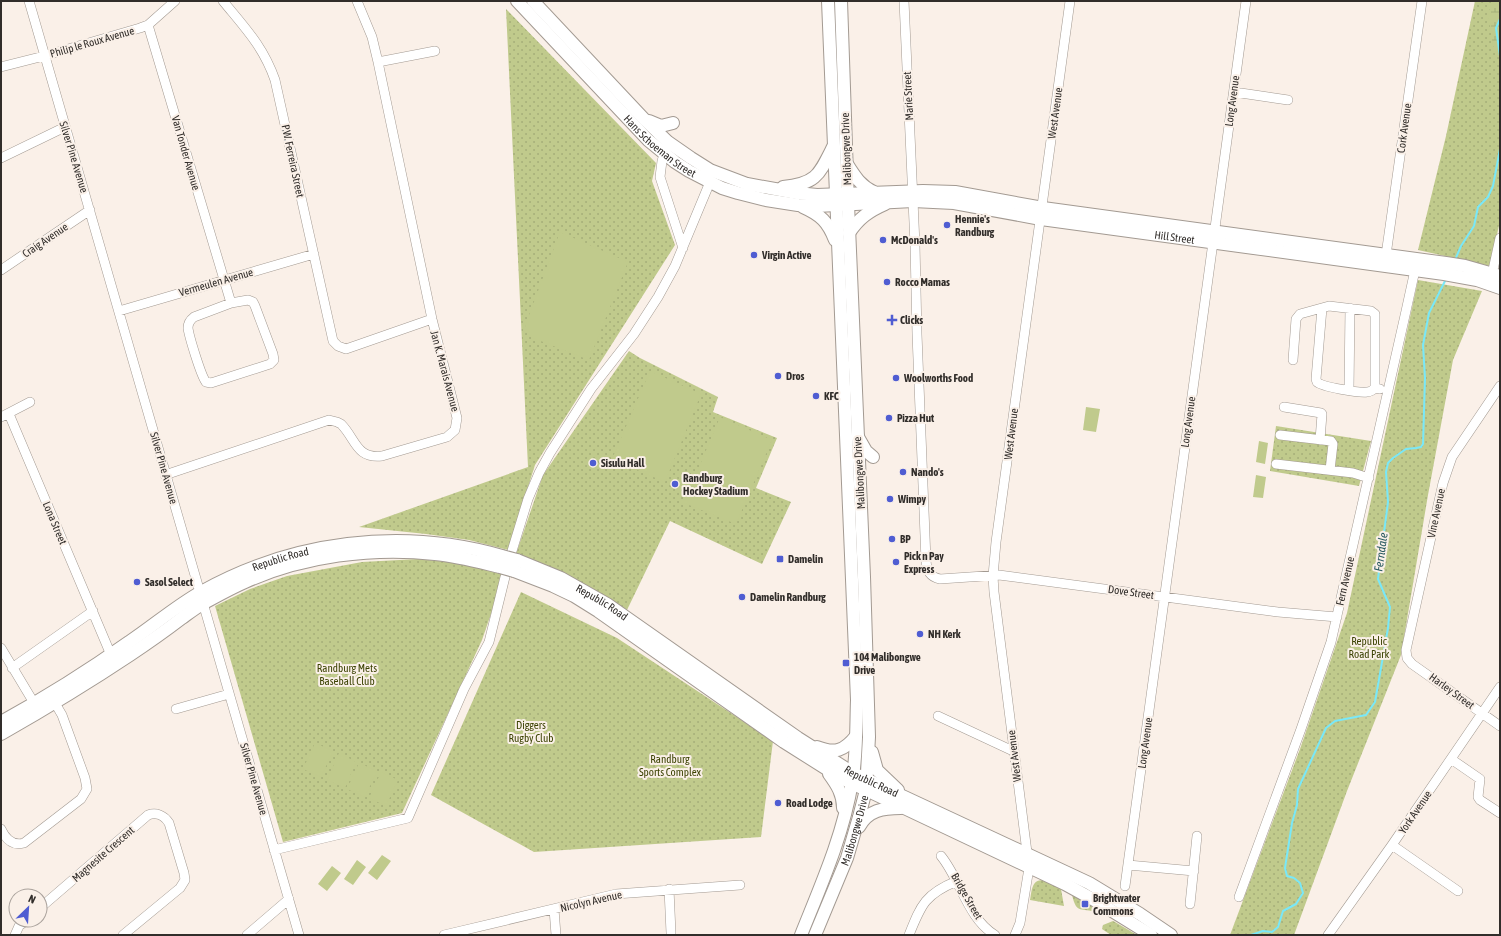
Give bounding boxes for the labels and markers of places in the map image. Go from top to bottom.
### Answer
place label: Hennie's Randburg [955,213,995,238]
marker: Hennie's Randburg [942,220,952,230]
place label: McDonald's [891,234,938,246]
marker: McDonald's [878,235,888,245]
place label: Virgin Active [761,249,812,261]
marker: Virgin Active [749,250,759,260]
place label: Rocco Mamas [895,276,950,288]
marker: Rocco Mamas [882,277,892,287]
place label: Clicks [900,314,923,326]
marker: Clicks [887,315,897,325]
place label: Dros [786,370,805,382]
marker: Dros [773,371,783,381]
place label: Woolworths Food [903,372,973,384]
marker: Woolworths Food [891,373,901,383]
place label: KFC [824,390,839,402]
marker: KFC [811,391,821,401]
place label: Pizza Hut [897,412,935,424]
marker: Pizza Hut [884,413,894,423]
place label: Sisulu Hall [601,457,646,469]
marker: Sisulu Hall [588,458,598,468]
place label: Nando's [911,466,944,478]
marker: Nando's [898,467,908,477]
place label: Randburg Hockey Stadium [683,472,748,497]
marker: Randburg Hockey Stadium [670,479,680,489]
place label: Wimpy [897,493,927,505]
marker: Wimpy [885,494,895,504]
place label: BP [900,533,911,545]
marker: BP [887,534,897,544]
place label: Pick n Pay Express [904,550,944,575]
place label: Damelin [788,553,823,565]
marker: Damelin [775,554,785,564]
marker: Pick n Pay Express [891,557,901,567]
place label: Sasol Select [145,576,194,588]
marker: Sasol Select [132,577,142,587]
place label: Damelin Randburg [750,591,826,603]
marker: Damelin Randburg [737,592,747,602]
place label: NH Kerk [928,628,961,640]
marker: NH Kerk [915,629,925,639]
place label: 104 Malibongwe Drive [854,651,921,676]
marker: 104 Malibongwe Drive [841,658,851,668]
place label: Road Lodge [786,797,833,809]
marker: Road Lodge [773,798,783,808]
place label: Brightwater Commons [1093,892,1141,917]
marker: Brightwater Commons [1080,899,1090,909]

